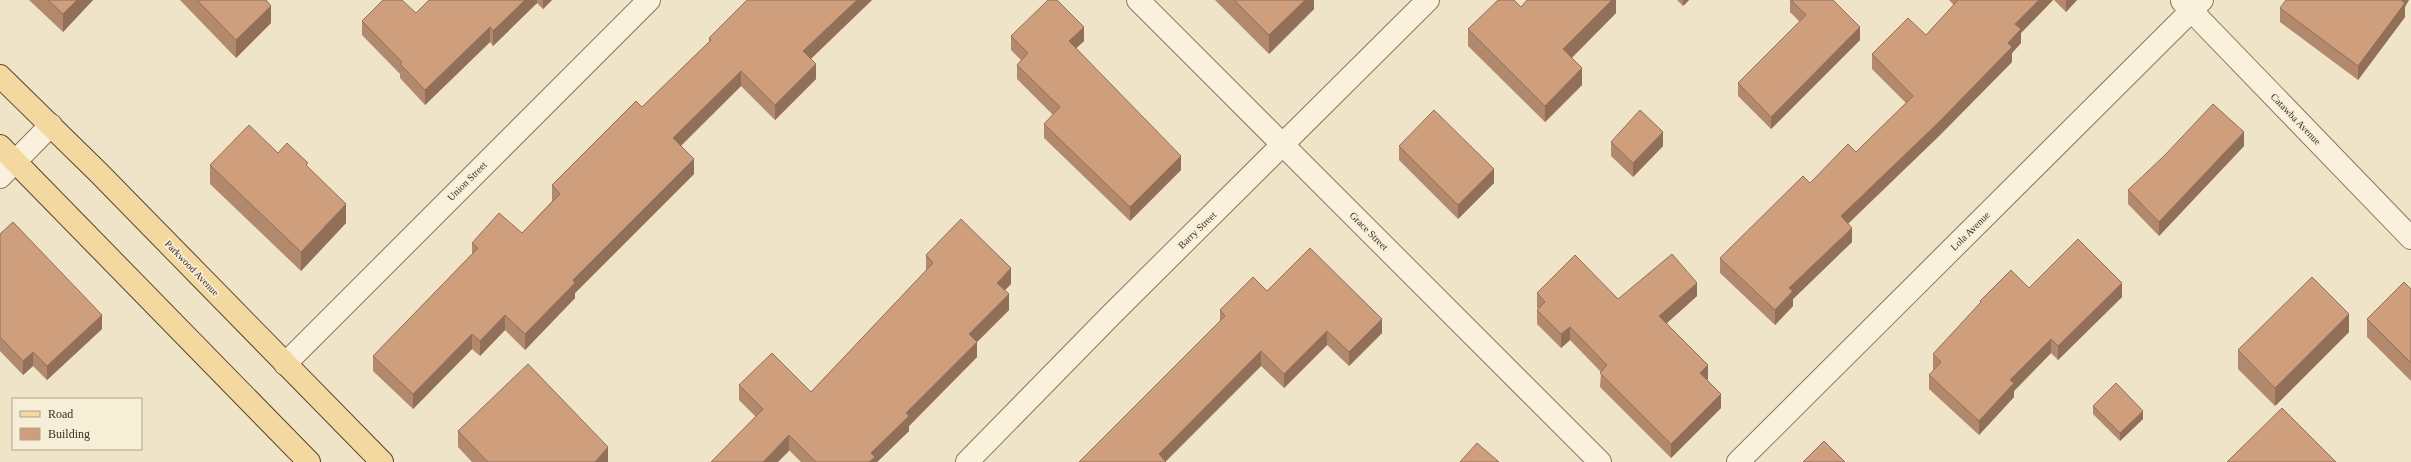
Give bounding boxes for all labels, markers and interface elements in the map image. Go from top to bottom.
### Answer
street label: Catawba Avenue [2269,91,2324,147]
street label: Union Street [445,159,489,203]
street label: Barry Street [1176,209,1218,251]
street label: Lola Avenue [1948,209,1992,253]
street label: Grace Street [1348,210,1391,253]
street label: Parkwood Avenue [163,238,222,298]
legend [12,398,142,450]
text: Road [48,407,73,421]
text: Building [48,427,90,441]

